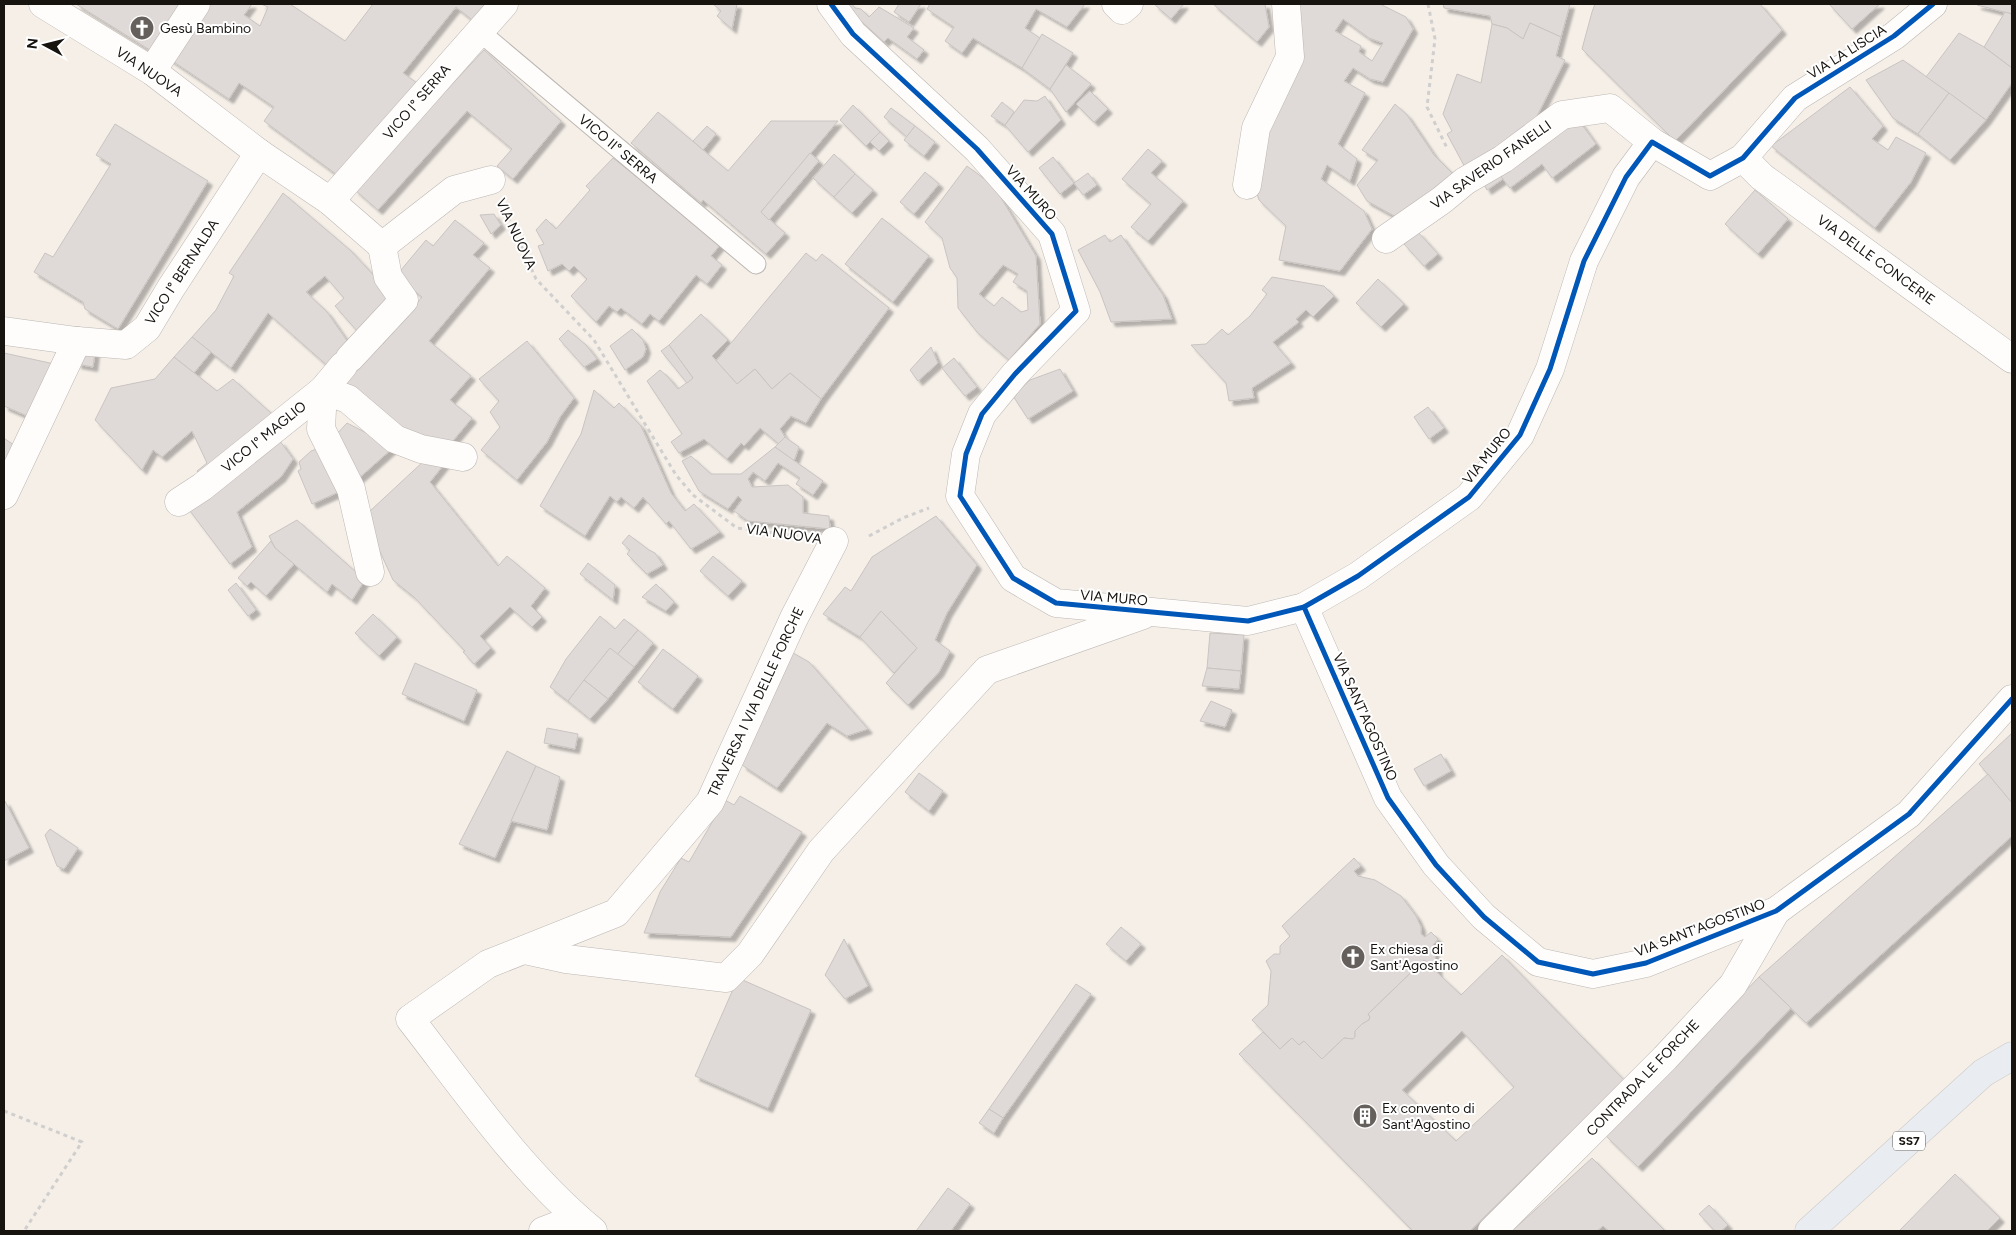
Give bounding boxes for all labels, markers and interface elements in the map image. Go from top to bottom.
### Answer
church icon: Gesù Bambino [129,15,155,41]
north arrow [20,20,70,70]
place label: Gesù Bambino [160,20,251,37]
street label: VIA LA LISCIA [1804,21,1890,83]
text: N [23,37,42,50]
street label: VIA NUOVA [113,44,186,101]
street label: VICO I° SERRA [380,60,455,143]
street label: VICO II° SERRA [575,111,661,187]
street label: VIA SAVERIO FANELLI [1427,117,1555,213]
street label: VIA MURO [1002,162,1060,224]
street label: VIA NUOVA [492,196,540,273]
street label: VIA DELLE CONCERIE [1814,211,1938,309]
street label: VICO I° BERNALDA [141,216,223,328]
street label: VICO I° MAGLIO [218,398,310,476]
street label: VIA MURO [1459,424,1515,488]
street label: VIA NUOVA [745,520,824,548]
street label: VIA MURO [1079,587,1149,609]
street label: TRAVERSA I VIA DELLE FORCHE [704,604,808,800]
street label: VIA SANT'AGOSTINO [1329,650,1401,784]
street label: VIA SANT'AGOSTINO [1632,895,1768,961]
place label: Ex chiesa di Sant'Agostino [1370,941,1458,974]
church icon: Ex chiesa di Sant'Agostino [1340,944,1366,970]
street label: CONTRADA LE FORCHE [1583,1016,1703,1140]
place label: Ex convento di Sant'Agostino [1382,1100,1475,1133]
building icon: Ex convento di Sant'Agostino [1352,1103,1378,1129]
road number: SS7 [1893,1132,1925,1150]

